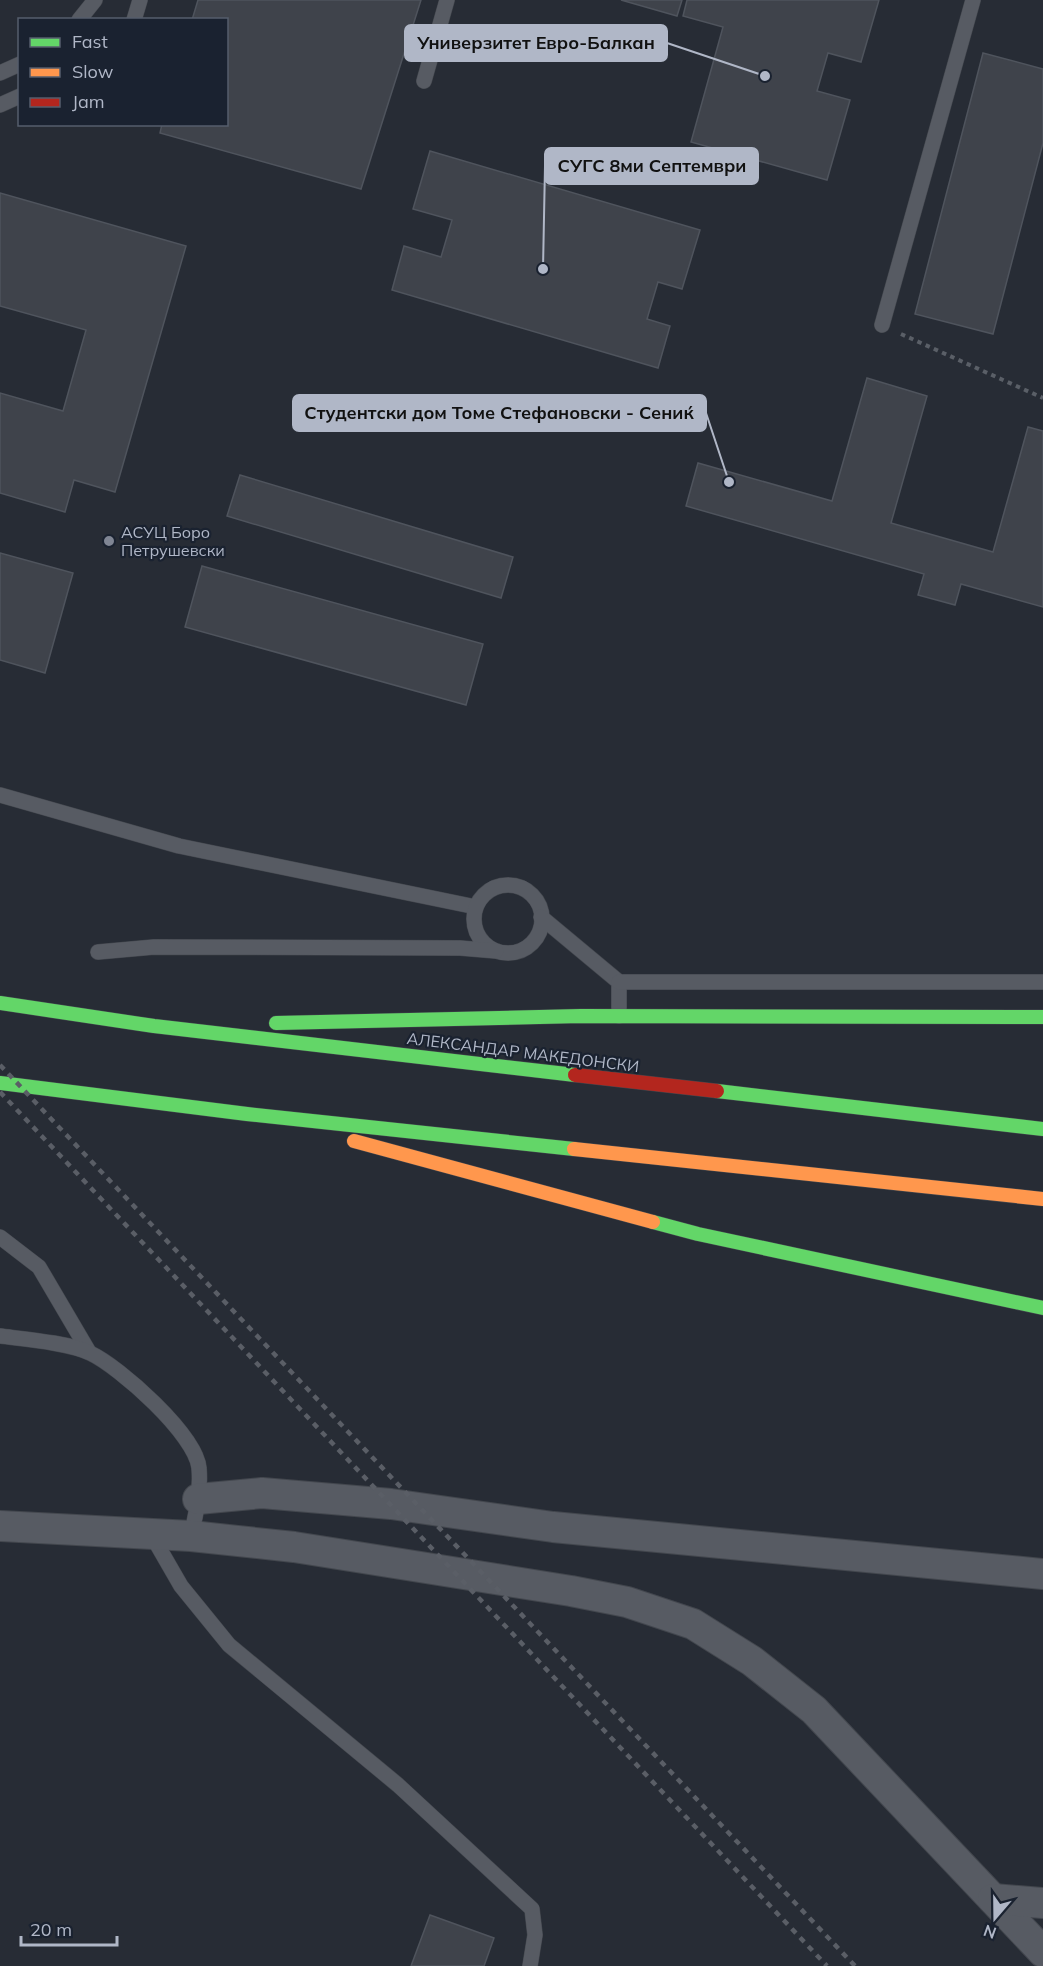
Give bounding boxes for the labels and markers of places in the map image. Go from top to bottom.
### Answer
callout: Универзитет Евро-Балкан [405,25,667,61]
callout: СУГС 8ми Септември [545,148,758,184]
callout: Студентски дом Томе Стефановски - Сениќ [293,395,706,431]
place label: АСУЦ Боро Петрушевски [121,522,225,560]
marker: АСУЦ Боро Петрушевски [102,534,116,548]

